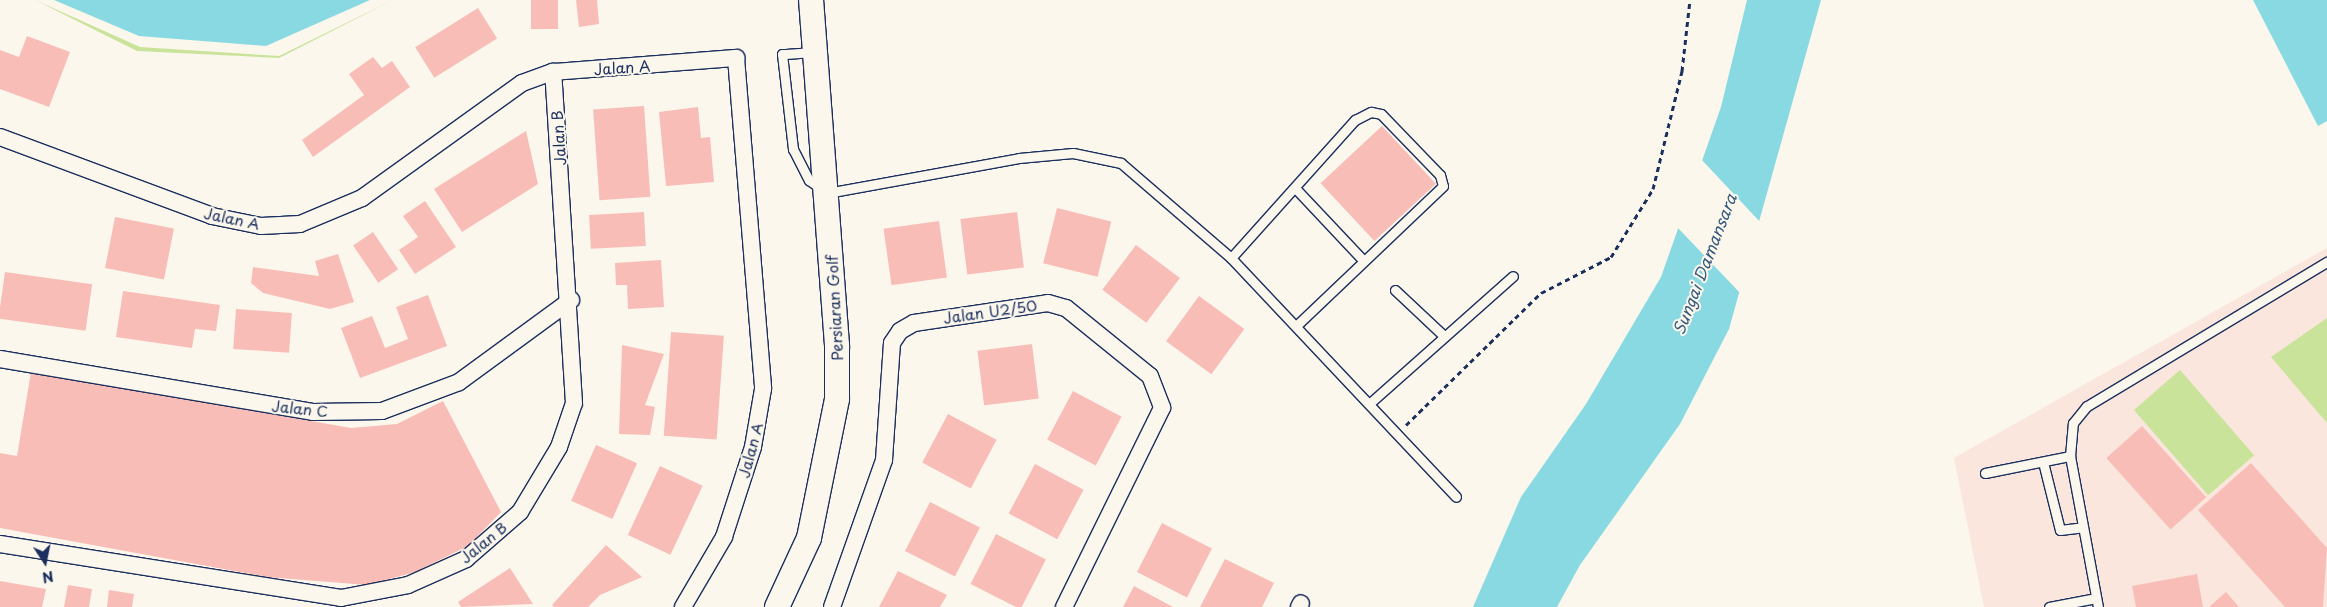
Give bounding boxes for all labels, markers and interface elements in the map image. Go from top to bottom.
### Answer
street label: Jalan A [593,56,651,78]
street label: Jalan B [547,110,569,166]
water label: Sungai Damansara [1668,190,1740,338]
street label: Jalan A [202,203,262,233]
street label: Persiaran Golf [822,255,846,361]
street label: Jalan U2/50 [942,296,1038,326]
street label: Jalan C [271,396,329,420]
street label: Jalan A [734,420,766,480]
street label: Jalan B [456,518,510,566]
north arrow [20,537,70,587]
text: N [41,566,55,589]

